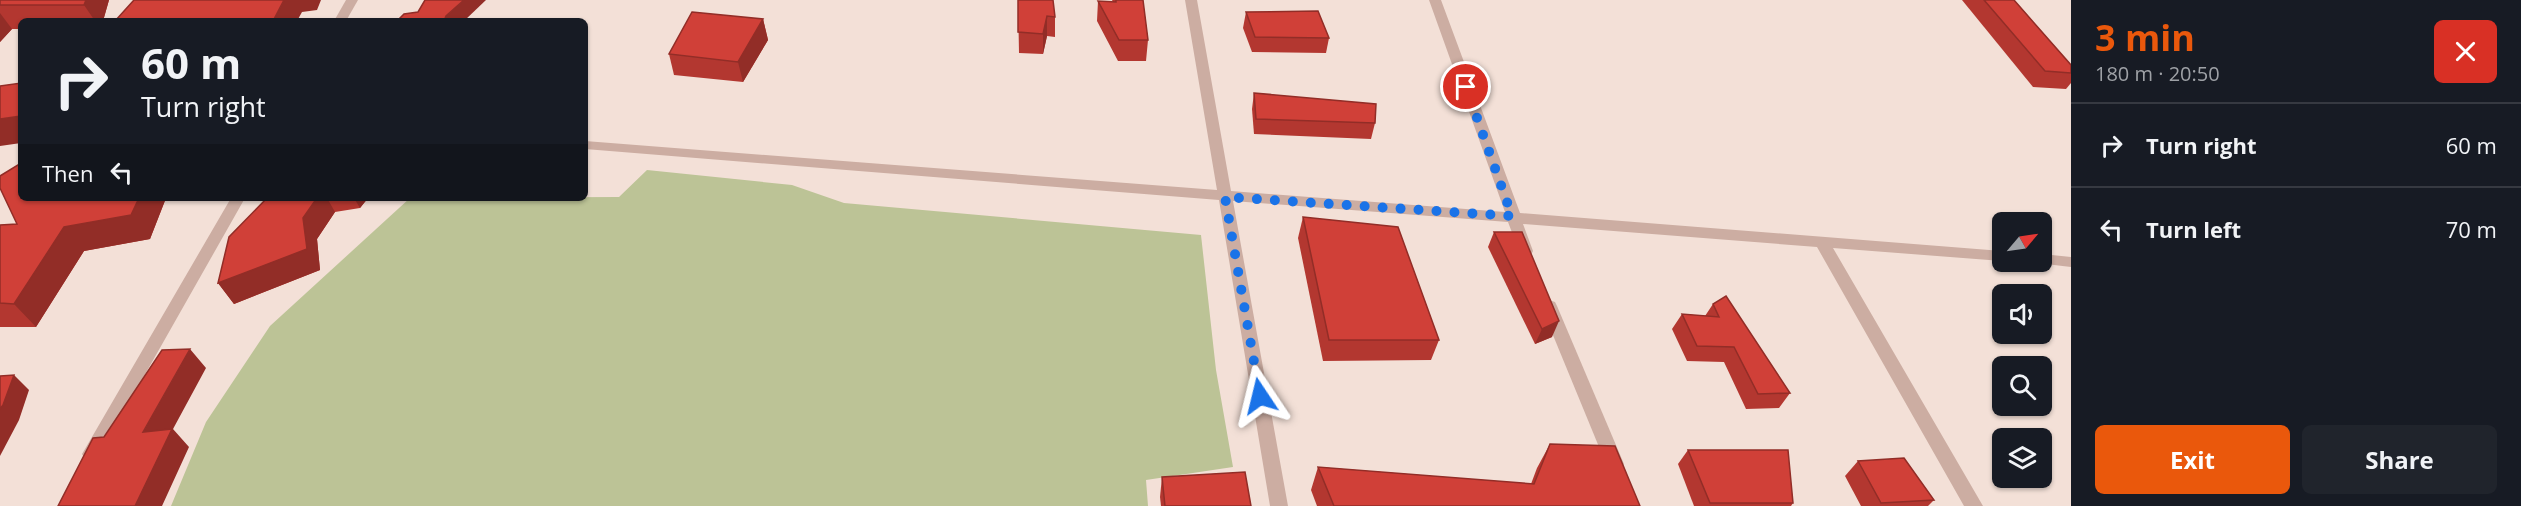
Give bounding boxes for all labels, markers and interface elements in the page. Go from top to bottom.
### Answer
text: 3 min [2095,13,2195,62]
button: close [2434,20,2497,83]
text: 60 m [141,34,241,91]
icon: right [42,42,120,120]
text: 180 m · 20:50 [2095,60,2220,87]
pin [1440,61,1491,112]
icon: arrive [1449,70,1482,103]
text: Turn right [141,88,266,125]
icon: right [2095,129,2128,162]
text: Turn right [2146,130,2257,160]
text: 60 m [2446,130,2497,160]
icon: left [105,156,138,189]
text: Then [42,158,93,188]
north arrow [1992,212,2052,272]
map controls [1992,212,2052,488]
icon: left [2095,213,2128,246]
text: Turn left [2146,214,2241,244]
text: 70 m [2446,214,2497,244]
button: sound [1992,284,2052,344]
button: search [1992,356,2052,416]
position arrow [1228,364,1292,428]
button: Exit [2095,425,2290,494]
button: Share [2302,425,2497,494]
button: layers [1992,428,2052,488]

